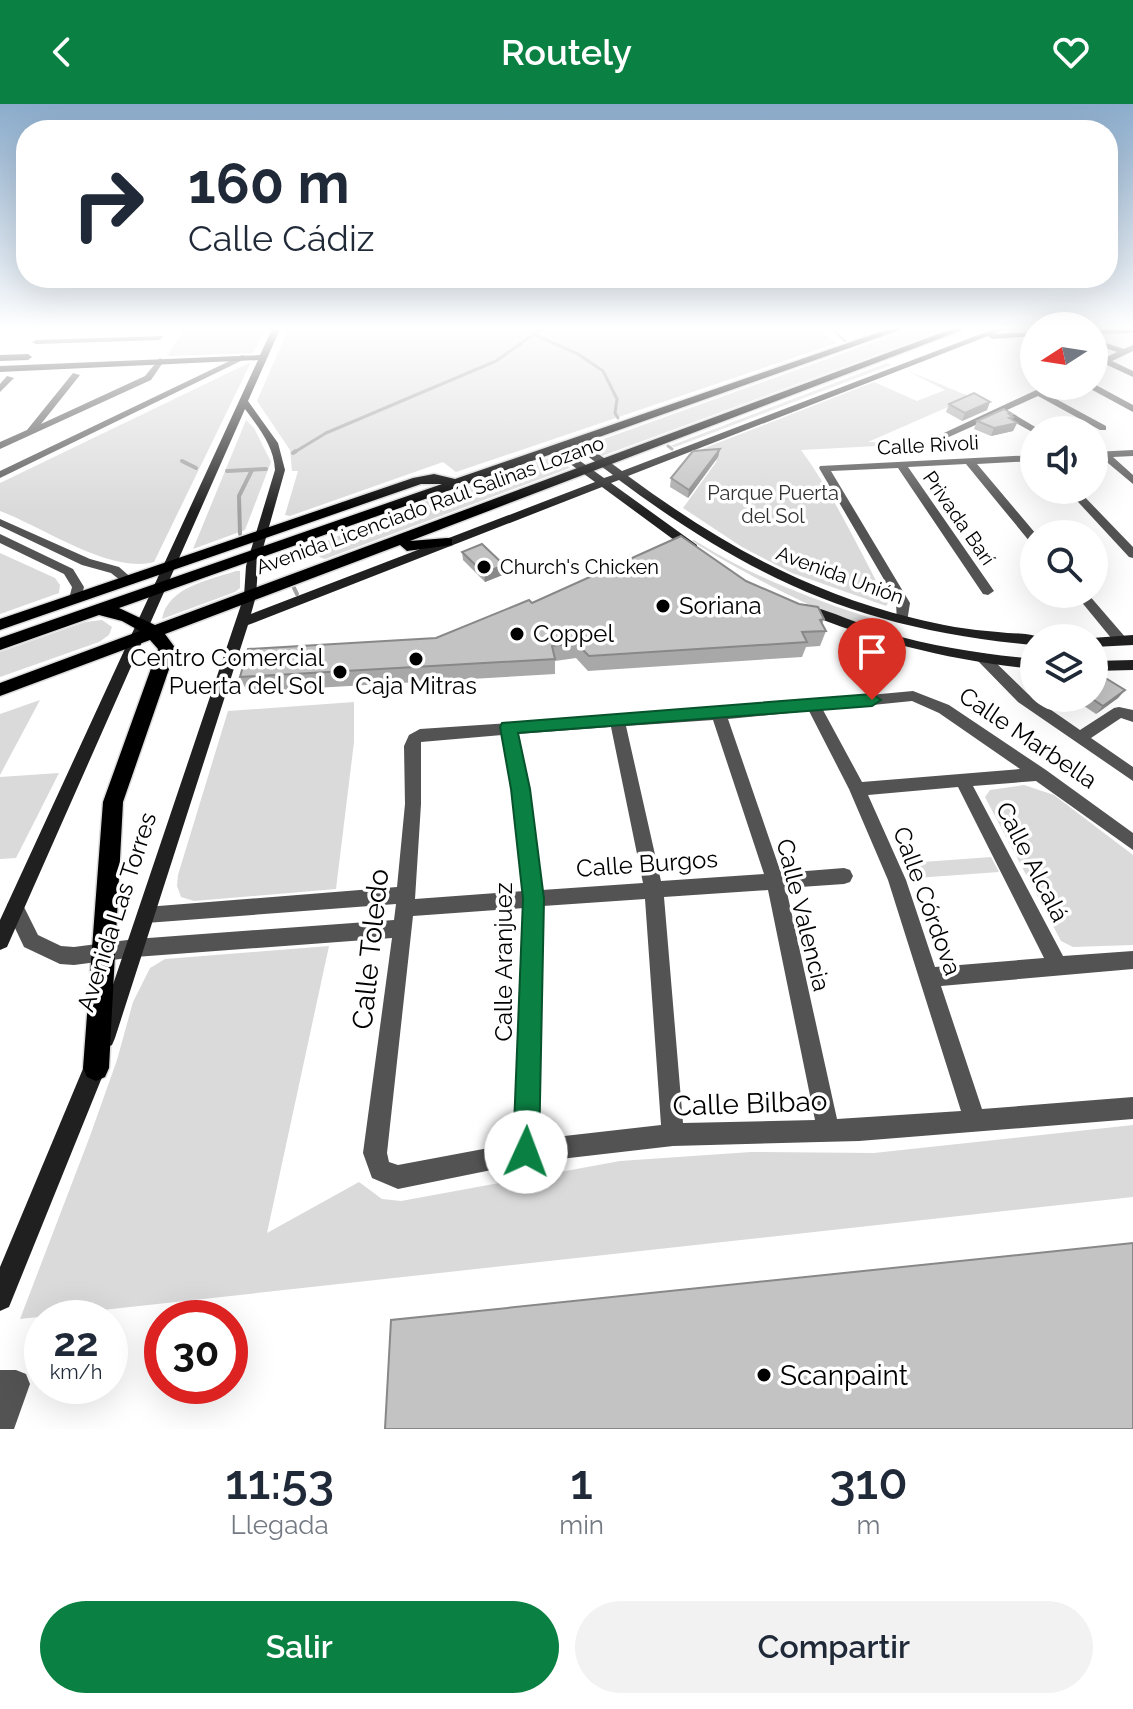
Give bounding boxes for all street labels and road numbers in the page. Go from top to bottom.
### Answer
street label: Calle Rivoli [877,430,979,460]
street label: Avenida Licenciado Raúl Salinas Lozano [253,431,607,579]
street label: Privada Barí [918,466,1000,570]
street label: Avenida Unión [773,541,907,609]
street label: Calle Marbella [954,681,1103,794]
street label: Calle Alcalá [990,797,1075,927]
street label: Avenida Las Torres [71,809,162,1015]
street label: Calle Córdova [887,823,968,979]
street label: Calle Valencia [771,836,836,994]
street label: Calle Burgos [575,844,719,883]
street label: Calle Toledo [346,867,395,1031]
street label: Calle Aranjuez [489,882,518,1042]
street label: Calle Bilbao [672,1084,828,1123]

